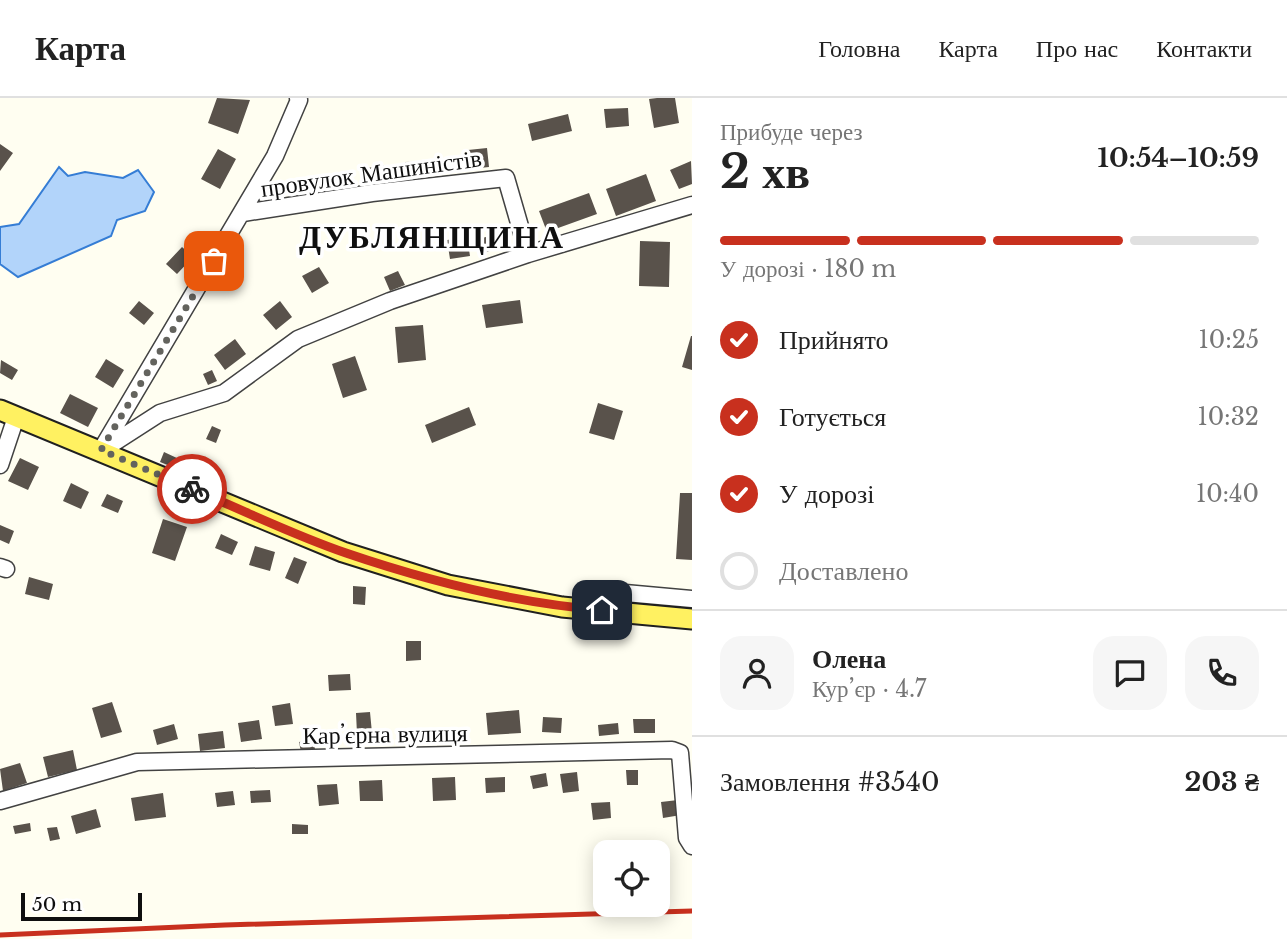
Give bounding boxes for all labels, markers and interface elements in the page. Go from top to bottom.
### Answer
text: Карта [35,28,126,69]
text: Головна [818,34,900,63]
text: Карта [938,34,998,63]
text: Про нас [1036,34,1118,63]
text: Контакти [1156,34,1252,63]
text: Прибуде через [720,118,863,146]
text: 10:54–10:59 [1098,142,1259,174]
street label: провулок Машиністів [259,143,483,203]
text: 2 хв [720,143,810,200]
district label: ДУБЛЯНЩИНА [299,217,565,257]
pin [184,231,244,291]
icon: bag [195,242,233,280]
text: У дорозі · 180 m [720,255,896,283]
icon: check [720,321,758,359]
text: Прийнято [779,324,889,356]
text: 10:25 [1199,326,1259,354]
icon: check [720,398,758,436]
text: Готується [779,401,886,433]
text: 10:32 [1197,403,1259,431]
courier [157,454,227,524]
icon: bike [173,470,211,508]
icon: check [720,475,758,513]
text: У дорозі [779,478,875,510]
text: 10:40 [1196,480,1259,508]
text: Доставлено [779,555,909,587]
pin [572,580,632,640]
icon: home [583,591,621,629]
button: person [720,636,794,710]
button: chat [1093,636,1167,710]
button: phone [1185,636,1259,710]
text: Олена [812,643,886,675]
text: Кур’єр · 4.7 [812,675,926,703]
street label: Карʼєрна вулиця [302,718,468,750]
text: Замовлення #3540 [720,766,940,798]
text: 203 ₴ [1185,766,1259,798]
map controls [593,840,670,917]
button: locate [593,840,670,917]
scale bar [21,890,142,922]
text: 50 m [32,893,82,916]

